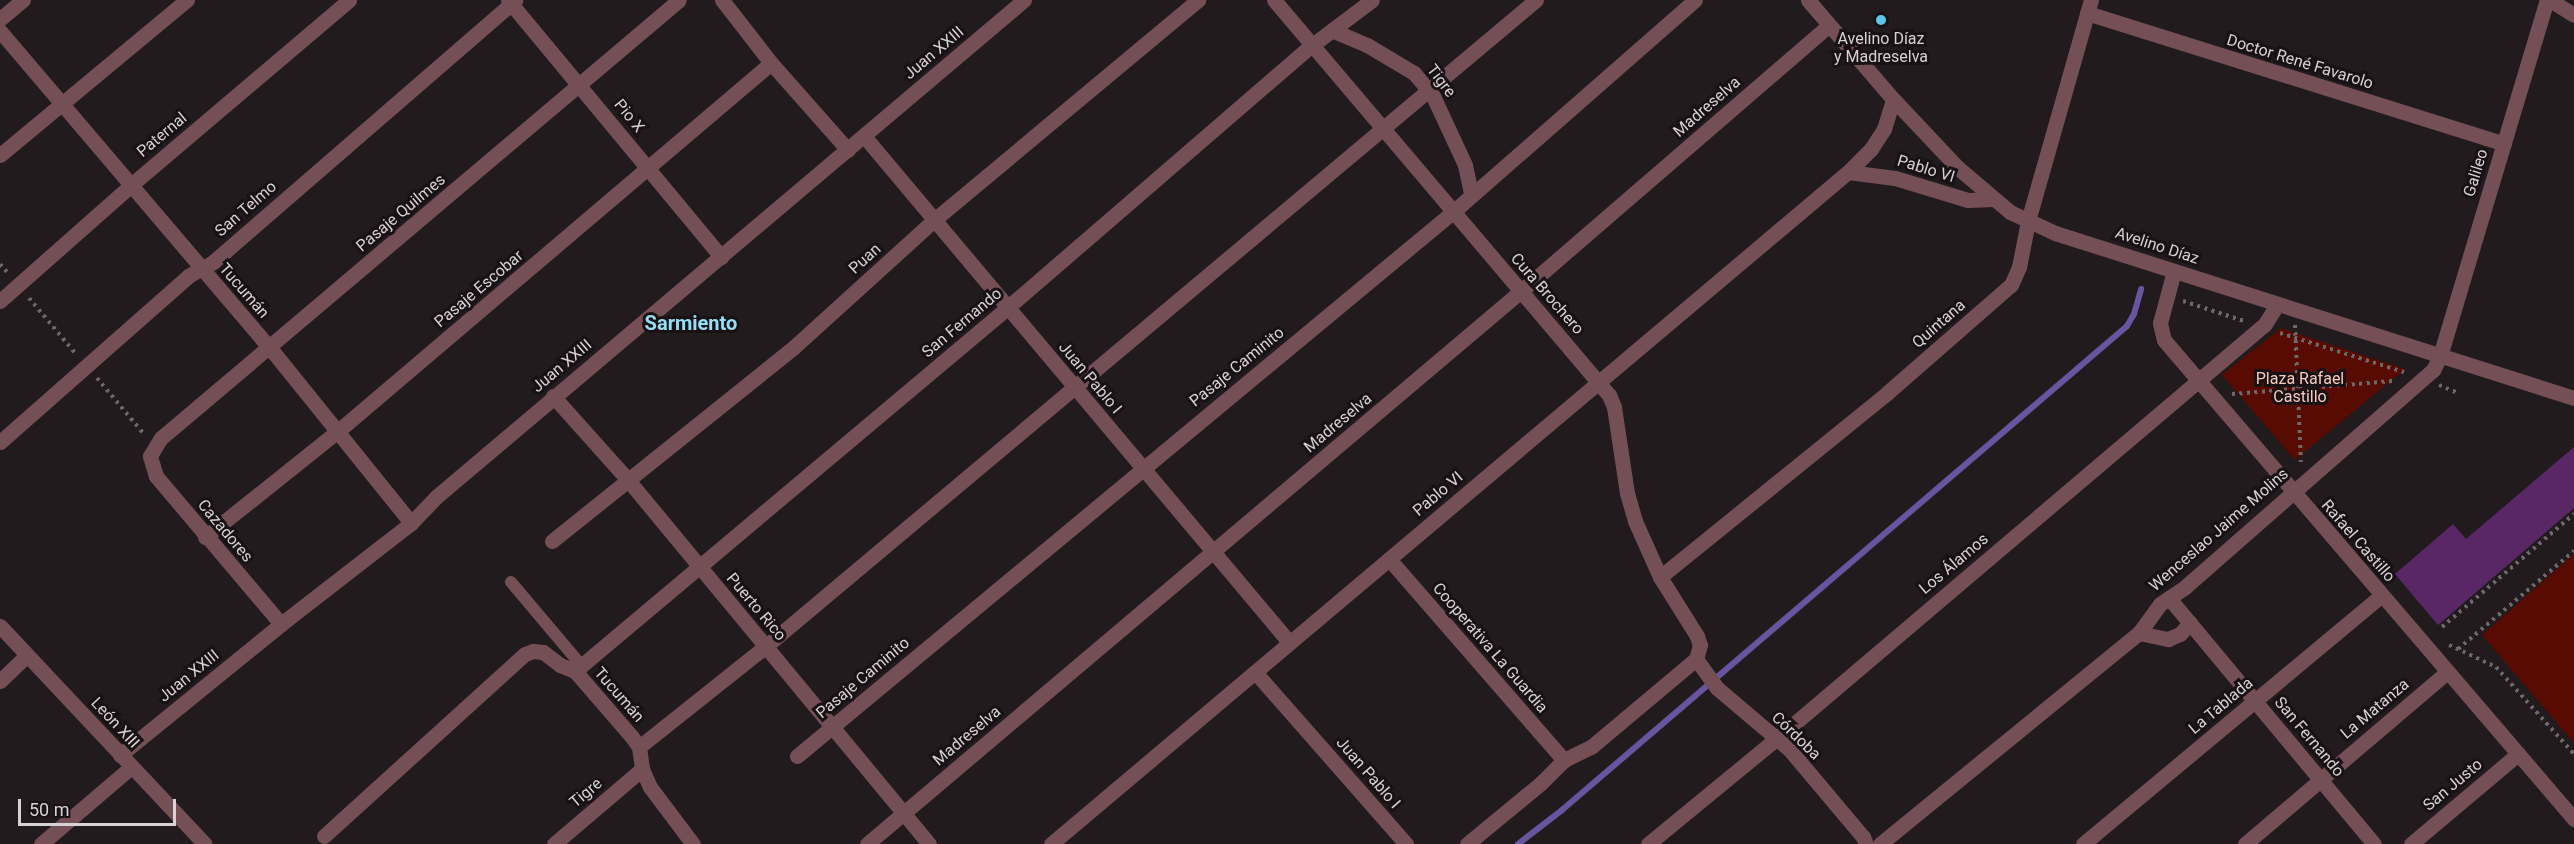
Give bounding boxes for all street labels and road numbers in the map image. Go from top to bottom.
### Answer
street label: Juan XXIII [900,22,968,84]
street label: Doctor René Favarolo [2224,31,2376,93]
street label: Tigre [1422,61,1460,101]
street label: Madreselva [1670,73,1744,141]
street label: Pio X [610,96,648,136]
street label: Paternal [133,109,191,161]
street label: Galileo [2460,147,2492,199]
street label: Pablo VI [1895,151,1957,187]
street label: Pasaje Quilmes [353,170,449,256]
street label: San Telmo [211,177,281,241]
street label: Avelino Díaz [2113,223,2201,269]
street label: Puan [845,240,885,278]
street label: Pasaje Escobar [431,246,527,332]
street label: Cura Brochero [1506,249,1588,339]
street label: Tucumán [215,260,273,322]
street label: San Fernando [918,284,1006,362]
street label: Quintana [1909,296,1969,352]
street label: Pasaje Caminito [1186,323,1288,411]
street label: Juan XXIII [528,335,596,397]
street label: Juan Pablo I [1054,338,1126,418]
street label: Madreselva [1300,389,1376,457]
street label: Wenceslao Jaime Molins [2146,464,2292,596]
street label: Pablo VI [1409,468,1467,520]
street label: Cazadores [193,496,257,566]
street label: Rafael Castillo [2317,496,2399,586]
street label: Los Álamos [1915,530,1993,598]
street label: Puerto Rico [722,569,790,645]
street label: Cooperativa La Guardia [1428,579,1552,717]
street label: Pasaje Caminito [812,633,914,723]
street label: Juan XXIII [155,646,223,706]
street label: Tucumán [590,664,648,726]
street label: La Tablada [2185,674,2257,738]
street label: La Matanza [2337,675,2413,743]
street label: San Fernando [2270,693,2348,781]
street label: León XIII [87,694,143,752]
street label: Madreselva [929,702,1005,770]
street label: Córdoba [1768,708,1824,764]
street label: Juan Pablo I [1332,733,1404,813]
street label: San Justo [2420,755,2486,815]
street label: Tigre [566,774,606,812]

